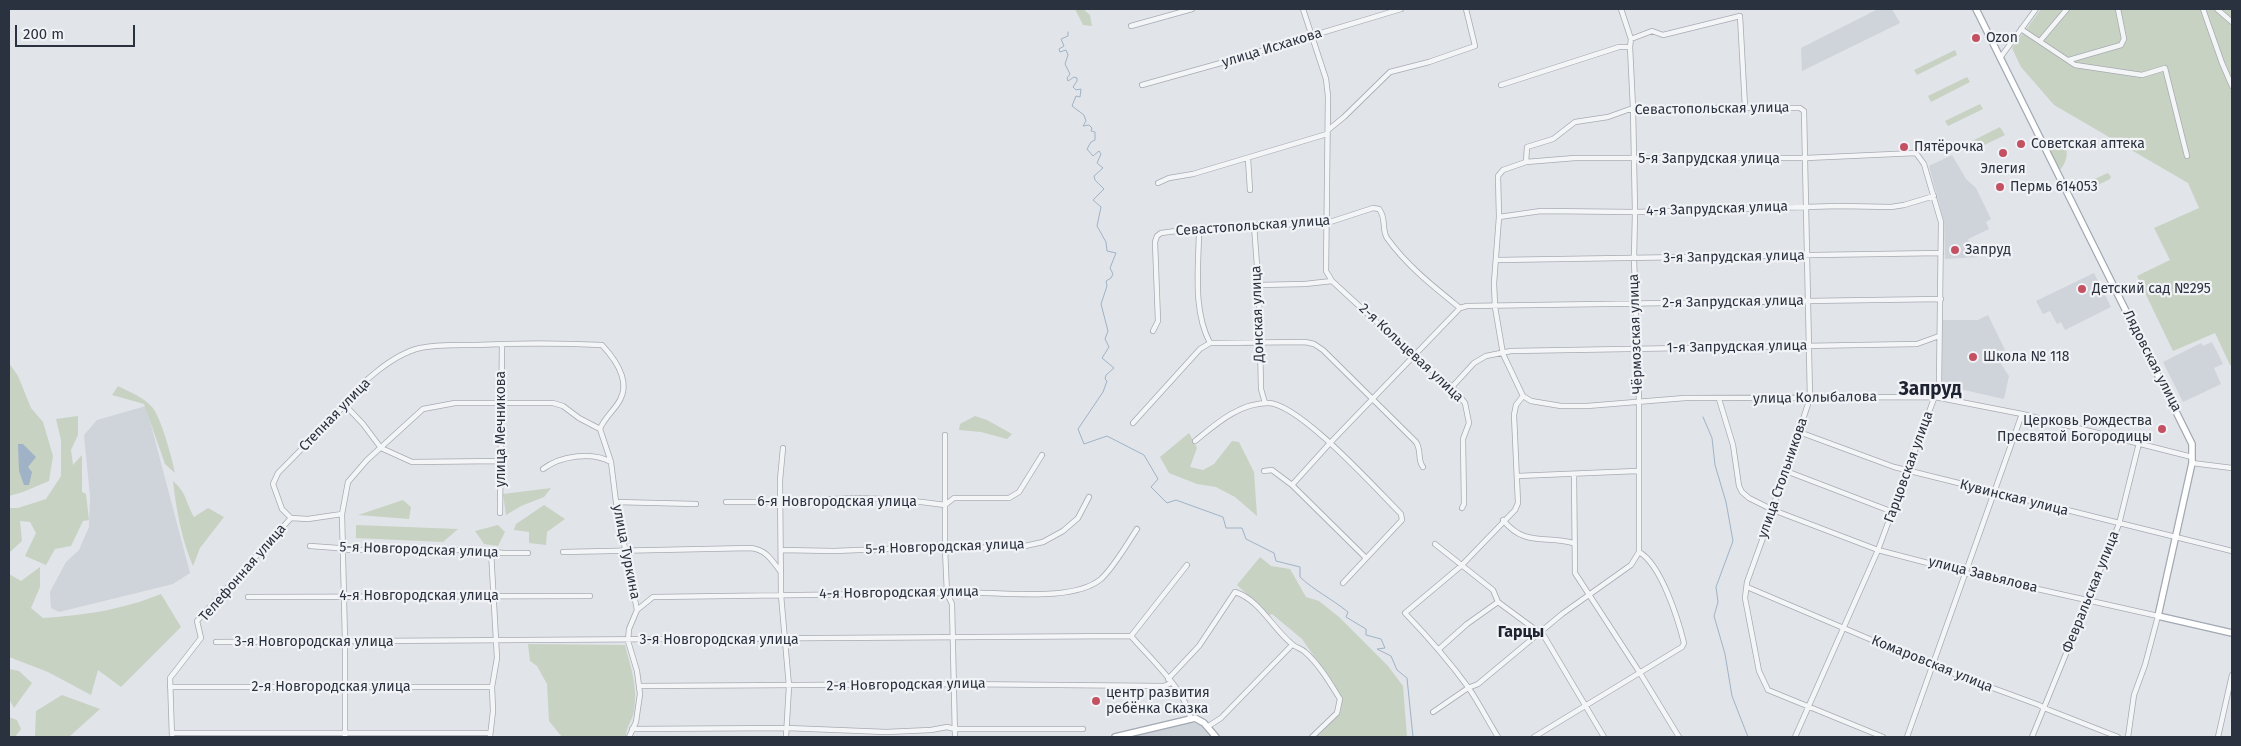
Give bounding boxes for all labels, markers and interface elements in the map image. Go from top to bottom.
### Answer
scale bar [18,15,138,47]
text: 200 m [23,25,64,43]
street label: улица Исхакова [1220,25,1324,71]
place label: Ozon [1986,30,2018,46]
marker: Ozon [1970,32,1982,44]
street label: Севастопольская улица [1634,99,1790,119]
place label: Советская аптека [2031,136,2145,152]
marker: Советская аптека [2015,138,2027,150]
place label: Пятёрочка [1914,139,1984,155]
marker: Пятёрочка [1898,141,1910,153]
marker: Элегия [1997,147,2009,159]
street label: 5-я Запрудская улица [1638,151,1780,167]
place label: Элегия [1980,161,2026,177]
place label: Пермь 614053 [2010,179,2098,195]
marker: Пермь 614053 [1994,181,2006,193]
street label: 4-я Запрудская улица [1646,198,1788,220]
street label: Севастопольская улица [1175,212,1331,240]
place label: Запруд [1965,242,2011,258]
marker: Запруд [1949,244,1961,256]
street label: 3-я Запрудская улица [1663,247,1805,267]
street label: Донская улица [1248,265,1268,363]
street label: Чёрмозская улица [1626,274,1646,394]
place label: Детский сад №295 [2092,281,2211,297]
marker: Детский сад №295 [2076,283,2088,295]
street label: 2-я Запрудская улица [1662,292,1804,312]
street label: 2-я Кольцевая улица [1355,300,1467,406]
street label: Лядовская улица [2119,307,2185,415]
street label: 1-я Запрудская улица [1667,337,1807,357]
place label: Школа № 118 [1983,349,2070,365]
marker: Школа № 118 [1967,351,1979,363]
street label: улица Мечникова [493,371,509,487]
street label: Степная улица [296,375,374,455]
district label: Запруд [1898,379,1962,401]
street label: улица Колыбалова [1753,389,1877,407]
street label: Гарцовская улица [1881,409,1937,525]
place label: Церковь Рождества Пресвятой Богородицы [1997,413,2152,446]
street label: улица Стольникова [1754,415,1812,541]
marker: Церковь Рождества Пресвятой Богородицы [2156,423,2168,435]
street label: Кувинская улица [1958,476,2070,520]
street label: 6-я Новгородская улица [757,494,917,510]
street label: улица Туркина [609,503,643,601]
street label: Телефонная улица [196,521,290,625]
street label: Февральская улица [2059,529,2123,655]
street label: 5-я Новгородская улица [865,536,1025,558]
street label: 5-я Новгородская улица [339,539,499,561]
street label: улица Завьялова [1927,553,2039,597]
street label: 4-я Новгородская улица [819,583,979,603]
street label: 4-я Новгородская улица [339,588,499,604]
district label: Гарцы [1498,623,1544,643]
street label: 3-я Новгородская улица [639,632,799,648]
street label: Комаровская улица [1869,632,1995,696]
street label: 3-я Новгородская улица [234,634,394,650]
street label: 2-я Новгородская улица [826,675,986,695]
street label: 2-я Новгородская улица [251,679,411,695]
place label: центр развития ребёнка Сказка [1106,685,1210,718]
marker: центр развития ребёнка Сказка [1090,695,1102,707]

